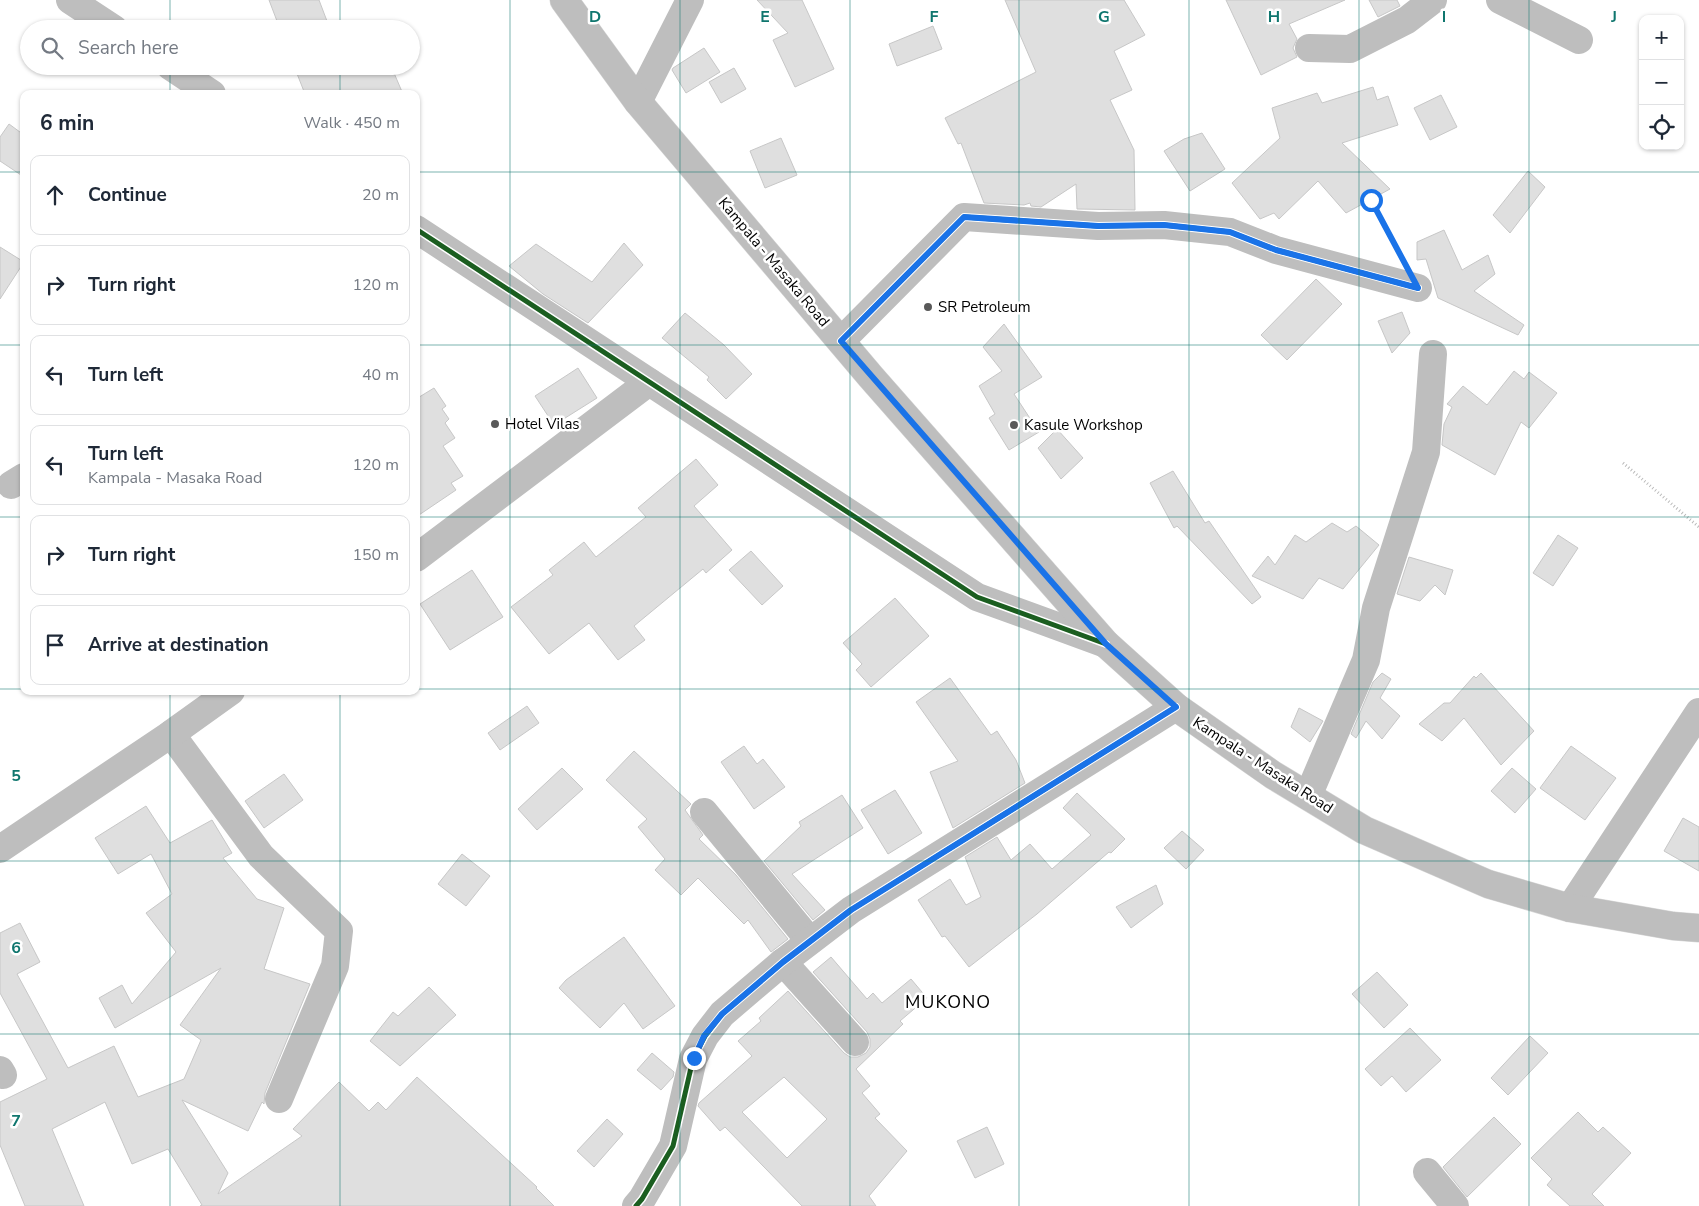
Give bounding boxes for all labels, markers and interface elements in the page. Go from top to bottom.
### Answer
text: D [589,6,601,28]
text: E [760,6,770,28]
text: F [930,6,939,28]
text: G [1098,6,1110,28]
text: H [1268,6,1280,28]
text: I [1442,6,1446,28]
text: J [1610,6,1617,28]
map controls [1639,15,1684,150]
button: + [1639,15,1684,60]
search box [20,20,420,75]
icon: search [38,34,66,62]
text: Search here [78,35,179,61]
button: − [1639,60,1684,105]
button: locate [1639,105,1684,150]
text: 6 min [40,109,94,137]
text: Walk · 450 m [304,112,400,134]
icon: ahead [41,181,69,209]
text: Continue [88,182,167,208]
text: 20 m [362,184,399,206]
route start [1360,189,1383,212]
street label: Kampala - Masaka Road [714,193,834,331]
icon: right [41,271,69,299]
text: Turn right [88,272,175,298]
text: 120 m [352,274,399,296]
place label: SR Petroleum [938,297,1031,317]
marker: SR Petroleum [922,301,934,313]
icon: left [41,361,69,389]
text: Turn left [88,362,163,388]
text: 40 m [362,364,399,386]
place label: Hotel Vilas [505,414,580,434]
place label: Kasule Workshop [1024,415,1143,435]
marker: Hotel Vilas [489,418,501,430]
marker: Kasule Workshop [1008,419,1020,431]
text: Turn left [88,441,163,467]
icon: left [41,451,69,479]
text: 120 m [352,454,399,476]
text: Kampala - Masaka Road [88,467,262,489]
icon: right [41,541,69,569]
text: Turn right [88,542,175,568]
text: 150 m [352,544,399,566]
icon: arrive [41,631,69,659]
text: Arrive at destination [88,632,269,658]
street label: Kampala - Masaka Road [1189,712,1337,818]
text: 5 [11,765,21,787]
text: 6 [11,937,21,959]
district label: MUKONO [905,990,991,1014]
route end [683,1047,706,1070]
text: 7 [11,1110,21,1132]

